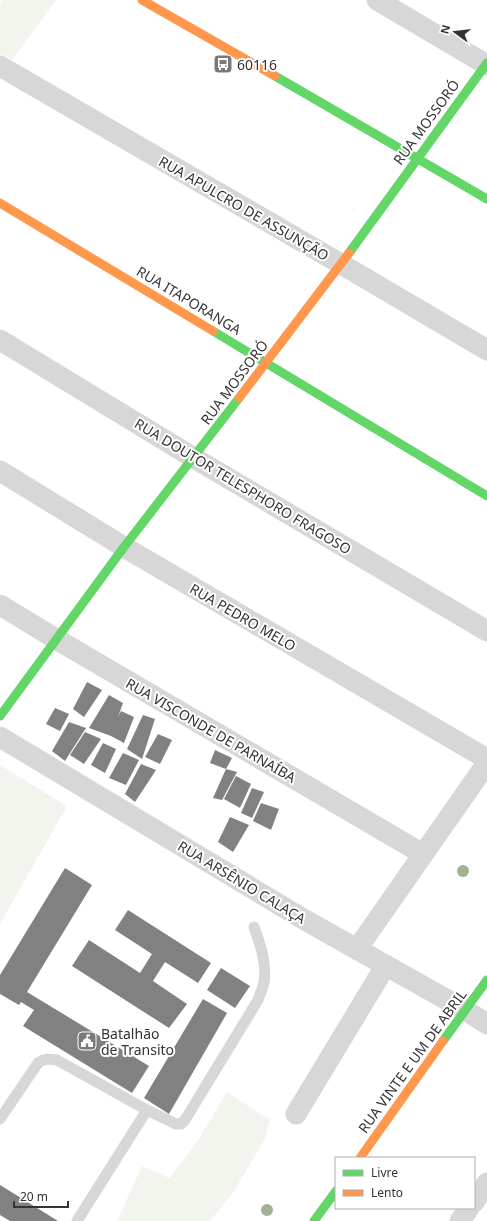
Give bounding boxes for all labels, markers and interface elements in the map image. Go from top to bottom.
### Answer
north arrow [435,12,475,52]
text: N [436,23,453,36]
bus stop icon: 60116 [212,53,234,75]
place label: 60116 [237,55,277,74]
street label: RUA MOSSORÓ [389,76,463,168]
street label: RUA APULCRO DE ASSUNÇÃO [155,151,333,265]
street label: RUA ITAPORANGA [133,261,245,339]
street label: RUA MOSSORÓ [196,336,272,428]
street label: RUA DOUTOR TELESPHORO FRAGOSO [131,414,355,558]
street label: RUA PEDRO MELO [186,579,300,655]
street label: RUA VISCONDE DE PARNAÍBA [122,673,300,787]
street label: RUA ARSÊNIO CALAÇA [175,836,310,928]
street label: RUA VINTE E UM DE ABRIL [354,985,470,1137]
place label: Batalhão de Transito [101,1024,174,1059]
public building icon: Batalhão de Transito [76,1030,98,1052]
legend [335,1157,475,1209]
text: Livre [371,1164,398,1181]
scale bar [14,1183,68,1209]
text: Lento [371,1184,403,1201]
text: 20 m [20,1188,48,1205]

